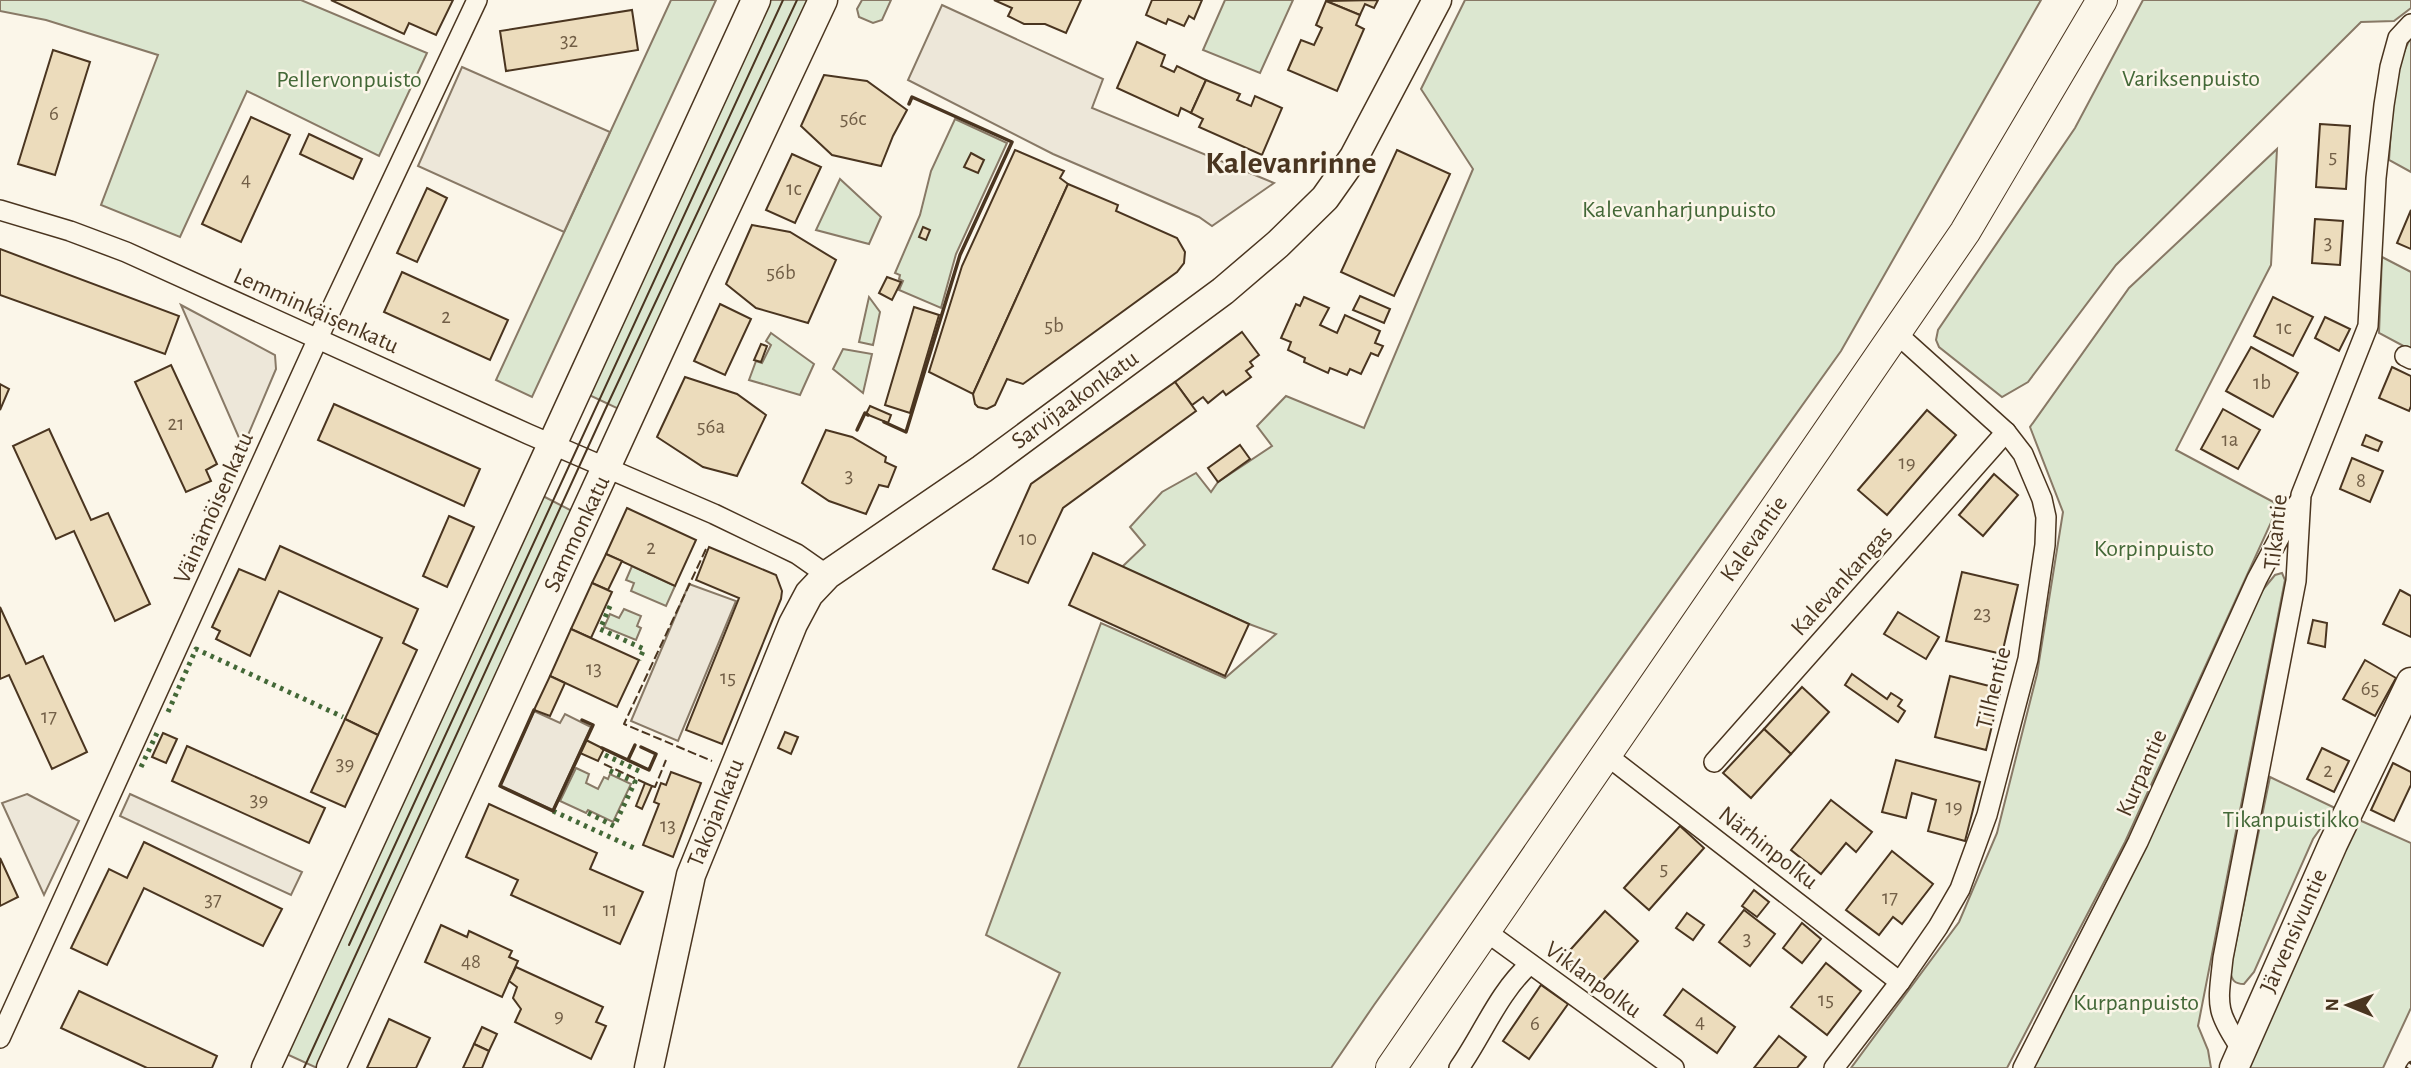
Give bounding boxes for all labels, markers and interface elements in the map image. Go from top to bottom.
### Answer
house number: 32 [560,30,578,51]
park label: Variksenpuisto [2122,67,2260,91]
park label: Pellervonpuisto [276,68,422,92]
house number: 6 [49,103,59,124]
house number: 56c [840,108,866,129]
house number: 5 [2329,146,2337,167]
district label: Kalevanrinne [1205,147,1377,179]
house number: 4 [241,169,251,190]
house number: 1c [786,178,802,199]
park label: Kalevanharjunpuisto [1582,198,1776,222]
house number: 3 [2324,232,2332,253]
house number: 56b [766,262,796,283]
street label: Lemminkäisenkatu [230,264,402,358]
house number: 2 [441,306,451,327]
house number: 5b [1044,315,1064,336]
house number: 1c [2276,317,2292,338]
street label: Sarvijaakonkatu [1007,346,1143,454]
house number: 1b [2253,372,2271,393]
house number: 21 [168,413,184,434]
house number: 56a [697,416,725,437]
street label: Väinämöisenkatu [170,429,258,587]
house number: 1a [2222,429,2239,450]
house number: 19 [1898,452,1916,473]
house number: 3 [845,465,853,486]
house number: 8 [2356,470,2366,491]
street label: Sammonkatu [540,472,614,596]
street label: Kalevantie [1716,492,1792,586]
street label: Tikantie [2260,493,2292,571]
street label: Kalevankangas [1787,521,1897,641]
house number: 10 [1019,528,1037,549]
house number: 2 [646,537,656,558]
park label: Korpinpuisto [2094,537,2214,561]
house number: 23 [1973,603,1991,624]
street label: Tilhentie [1972,644,2016,732]
house number: 13 [586,658,602,679]
house number: 15 [720,667,736,688]
house number: 65 [2361,678,2379,699]
house number: 17 [41,706,57,727]
street label: Kurpantie [2112,726,2172,820]
house number: 39 [336,753,354,774]
street label: Takojankatu [683,755,749,871]
house number: 2 [2323,760,2333,781]
house number: 39 [250,789,268,810]
house number: 19 [1945,796,1963,817]
street label: Närhinpolku [1714,802,1822,894]
park label: Tikanpuistikko [2222,808,2360,832]
house number: 13 [660,815,676,836]
house number: 5 [1660,858,1668,879]
street label: Järvensivuntie [2256,865,2332,997]
house number: 17 [1882,887,1898,908]
house number: 37 [204,889,222,910]
house number: 11 [603,899,617,920]
house number: 3 [1743,928,1751,949]
street label: Viklanpolku [1540,937,1646,1023]
house number: 48 [461,951,481,972]
north arrow [2313,970,2383,1040]
house number: 15 [1818,989,1834,1010]
park label: Kurpanpuisto [2073,991,2199,1015]
text: N [2323,998,2342,1012]
house number: 9 [554,1005,564,1026]
house number: 4 [1695,1011,1705,1032]
house number: 6 [1530,1013,1540,1034]

